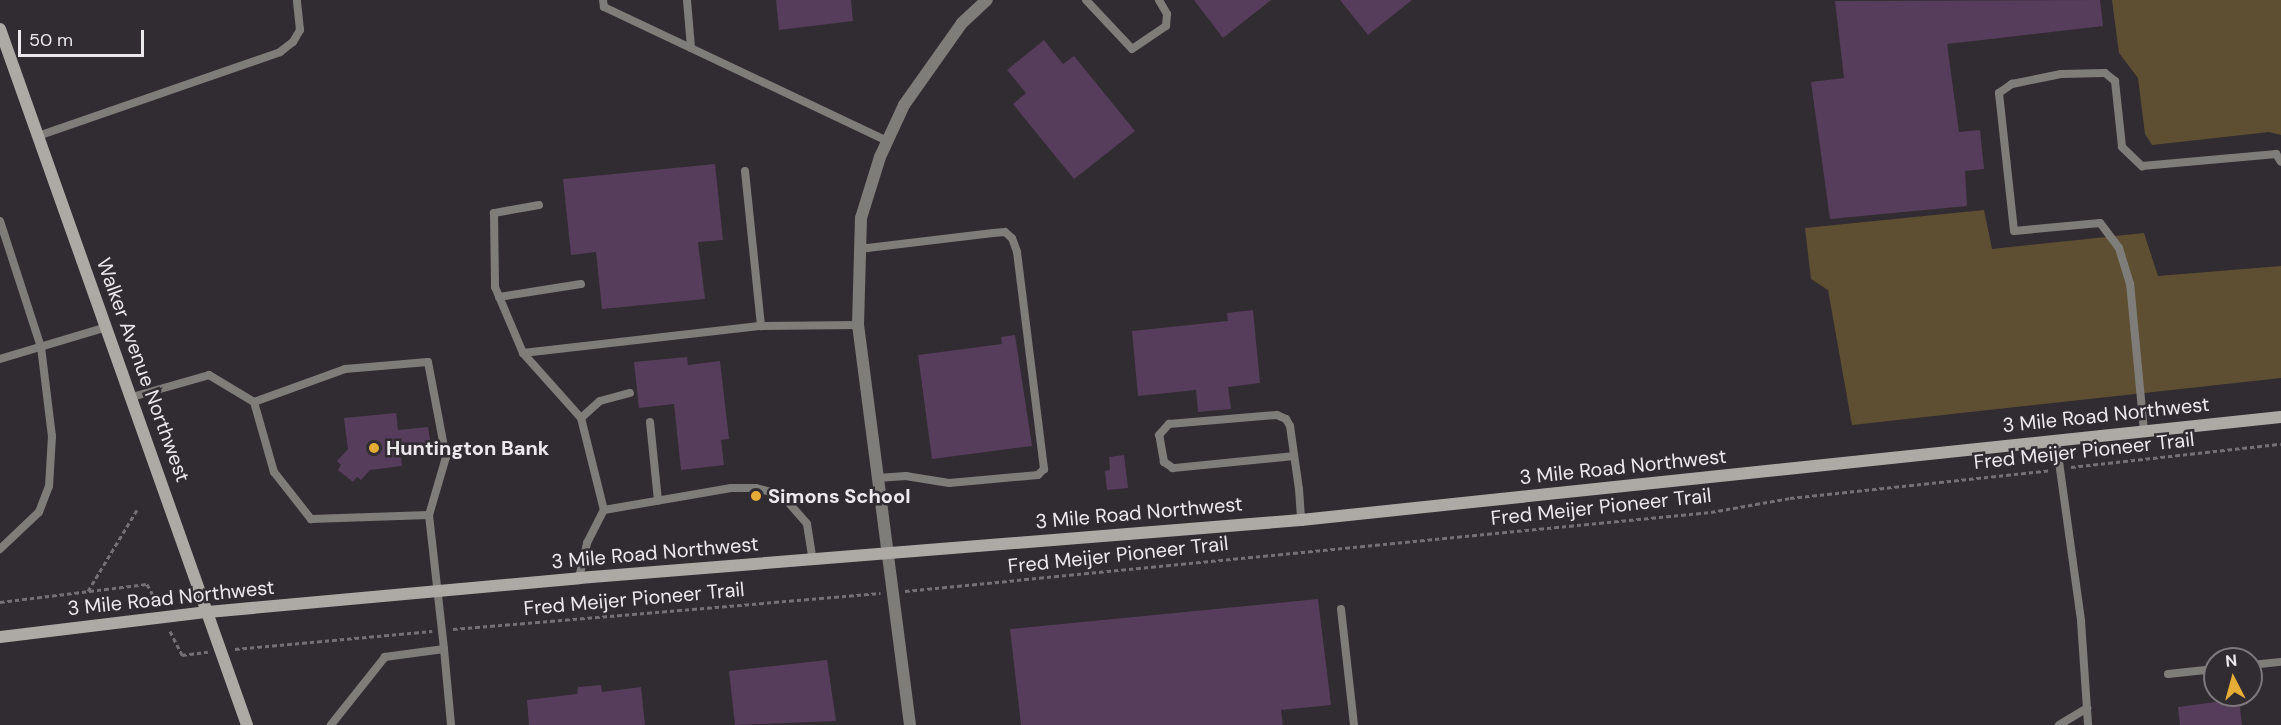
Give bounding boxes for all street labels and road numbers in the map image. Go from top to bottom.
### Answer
street label: Walker Avenue Northwest [91,255,195,485]
street label: 3 Mile Road Northwest [2001,392,2211,438]
street label: Fred Meijer Pioneer Trail [1973,427,2195,475]
street label: 3 Mile Road Northwest [1518,444,1728,490]
street label: Fred Meijer Pioneer Trail [1490,483,1712,531]
street label: 3 Mile Road Northwest [1034,492,1244,534]
street label: Fred Meijer Pioneer Trail [1007,531,1229,579]
street label: 3 Mile Road Northwest [550,532,760,574]
street label: 3 Mile Road Northwest [66,575,276,621]
street label: Fred Meijer Pioneer Trail [523,577,745,621]

